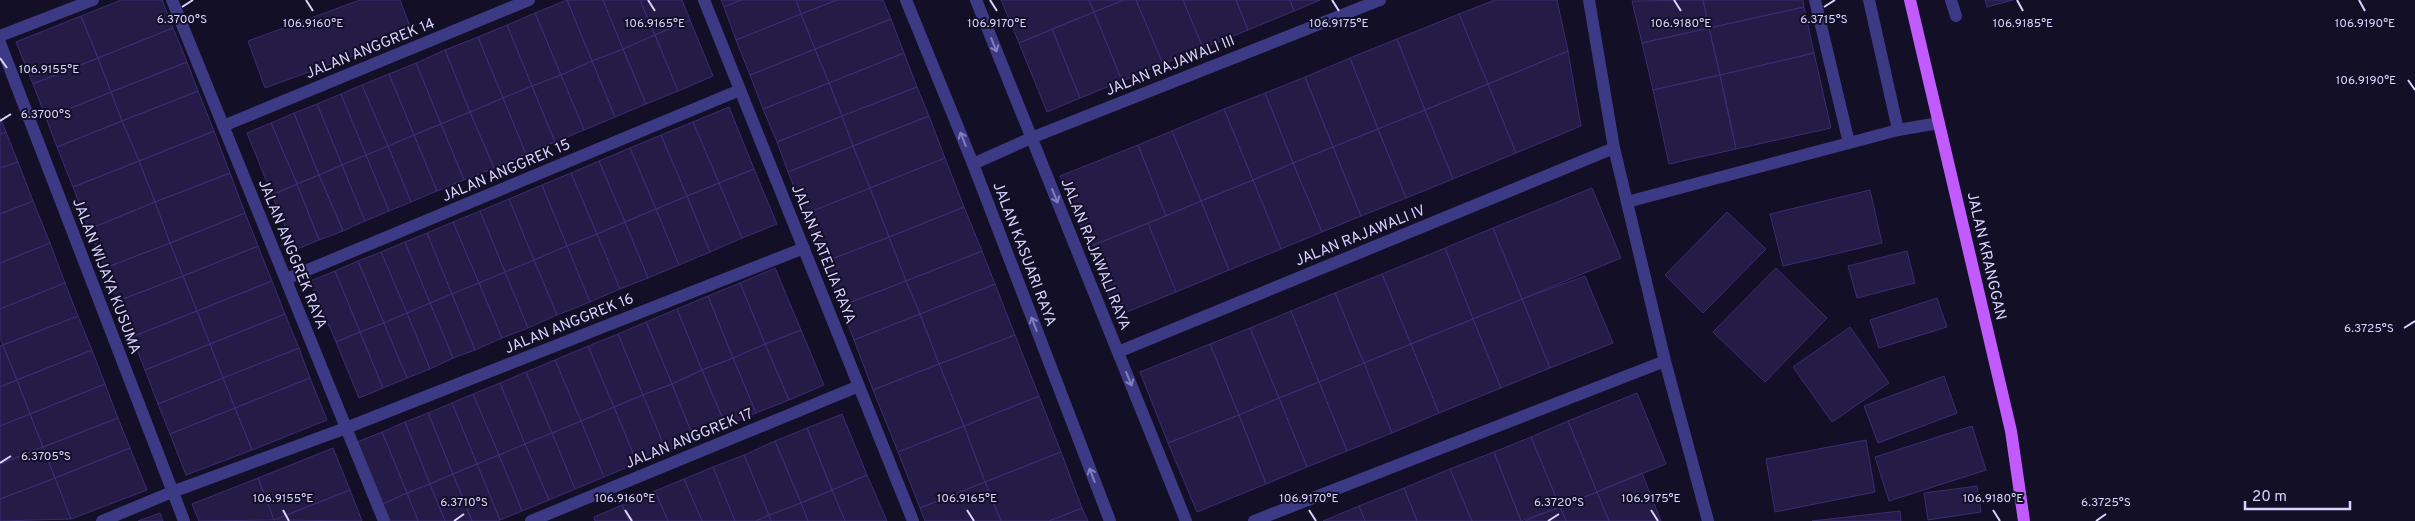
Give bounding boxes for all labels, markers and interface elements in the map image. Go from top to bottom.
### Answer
text: 6.3700°S [157,12,207,28]
text: 6.3715°S [1800,12,1848,28]
street label: JALAN ANGGREK 14 [303,15,438,84]
text: 106.9160°E [283,16,343,32]
text: 106.9165°E [625,16,685,32]
text: 106.9170°E [967,16,1027,32]
text: 106.9175°E [1309,16,1369,32]
text: 106.9180°E [1651,16,1711,32]
text: 106.9185°E [1993,16,2053,32]
text: 106.9190°E [2335,16,2395,32]
street label: JALAN RAJAWALI III [1103,32,1238,101]
one-way arrow [990,37,999,52]
text: 106.9155°E [19,62,79,78]
text: 106.9190°E [2336,73,2396,89]
text: 6.3700°S [21,107,71,123]
one-way arrow [958,132,968,147]
street label: JALAN ANGGREK 15 [439,136,574,207]
street label: JALAN RAJAWALI RAYA [1055,176,1134,333]
street label: JALAN ANGGREK RAYA [253,177,330,332]
street label: JALAN KASUARI RAYA [987,180,1060,329]
street label: JALAN KATELIA RAYA [786,182,859,327]
one-way arrow [1050,188,1060,203]
street label: JALAN KRANGGAN [1962,190,2010,322]
street label: JALAN WIJAYA KUSUMA [67,196,144,357]
street label: JALAN RAJAWALI IV [1293,201,1429,271]
street label: JALAN ANGGREK 16 [502,290,637,359]
one-way arrow [1029,316,1038,332]
text: 6.3725°S [2344,321,2394,337]
one-way arrow [1124,371,1134,386]
street label: JALAN ANGGREK 17 [623,405,757,474]
text: 6.3705°S [21,449,71,465]
one-way arrow [1087,468,1096,484]
scale bar [2245,478,2350,510]
text: 20 m [2252,488,2287,507]
text: 106.9155°E [253,491,313,507]
text: 106.9160°E [595,491,655,507]
text: 106.9165°E [937,491,997,507]
text: 106.9170°E [1279,491,1339,507]
text: 106.9175°E [1621,491,1681,507]
text: 106.9180°E [1963,491,2023,507]
text: 6.3710°S [440,495,488,511]
text: 6.3720°S [1534,495,1584,511]
text: 6.3725°S [2081,495,2131,511]

